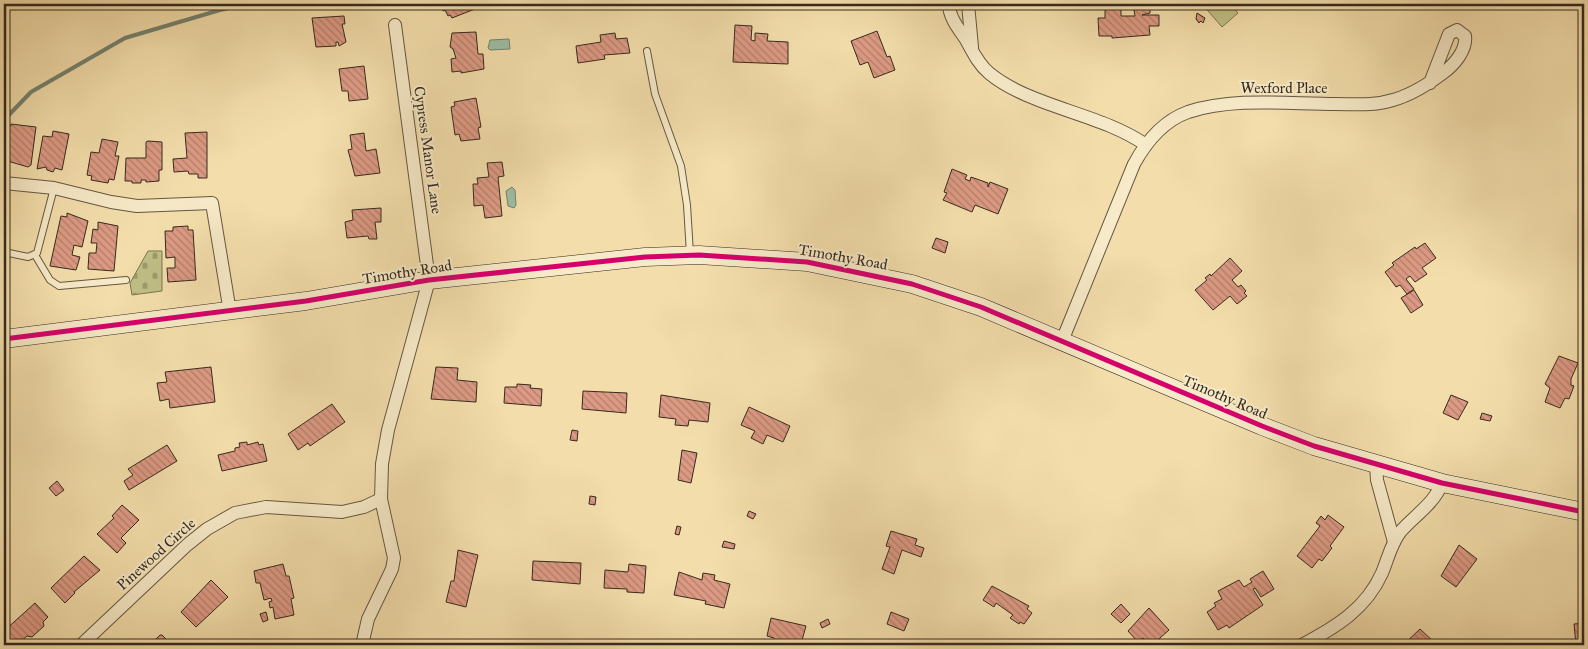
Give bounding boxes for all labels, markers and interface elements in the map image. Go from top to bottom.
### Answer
street label: Wexford Place [1241,79,1327,97]
street label: Cypress Manor Lane [410,85,446,215]
street label: Timothy Road [797,240,889,274]
street label: Timothy Road [361,256,453,288]
street label: Timothy Road [1180,371,1270,423]
street label: Pinewood Circle [113,514,199,594]

